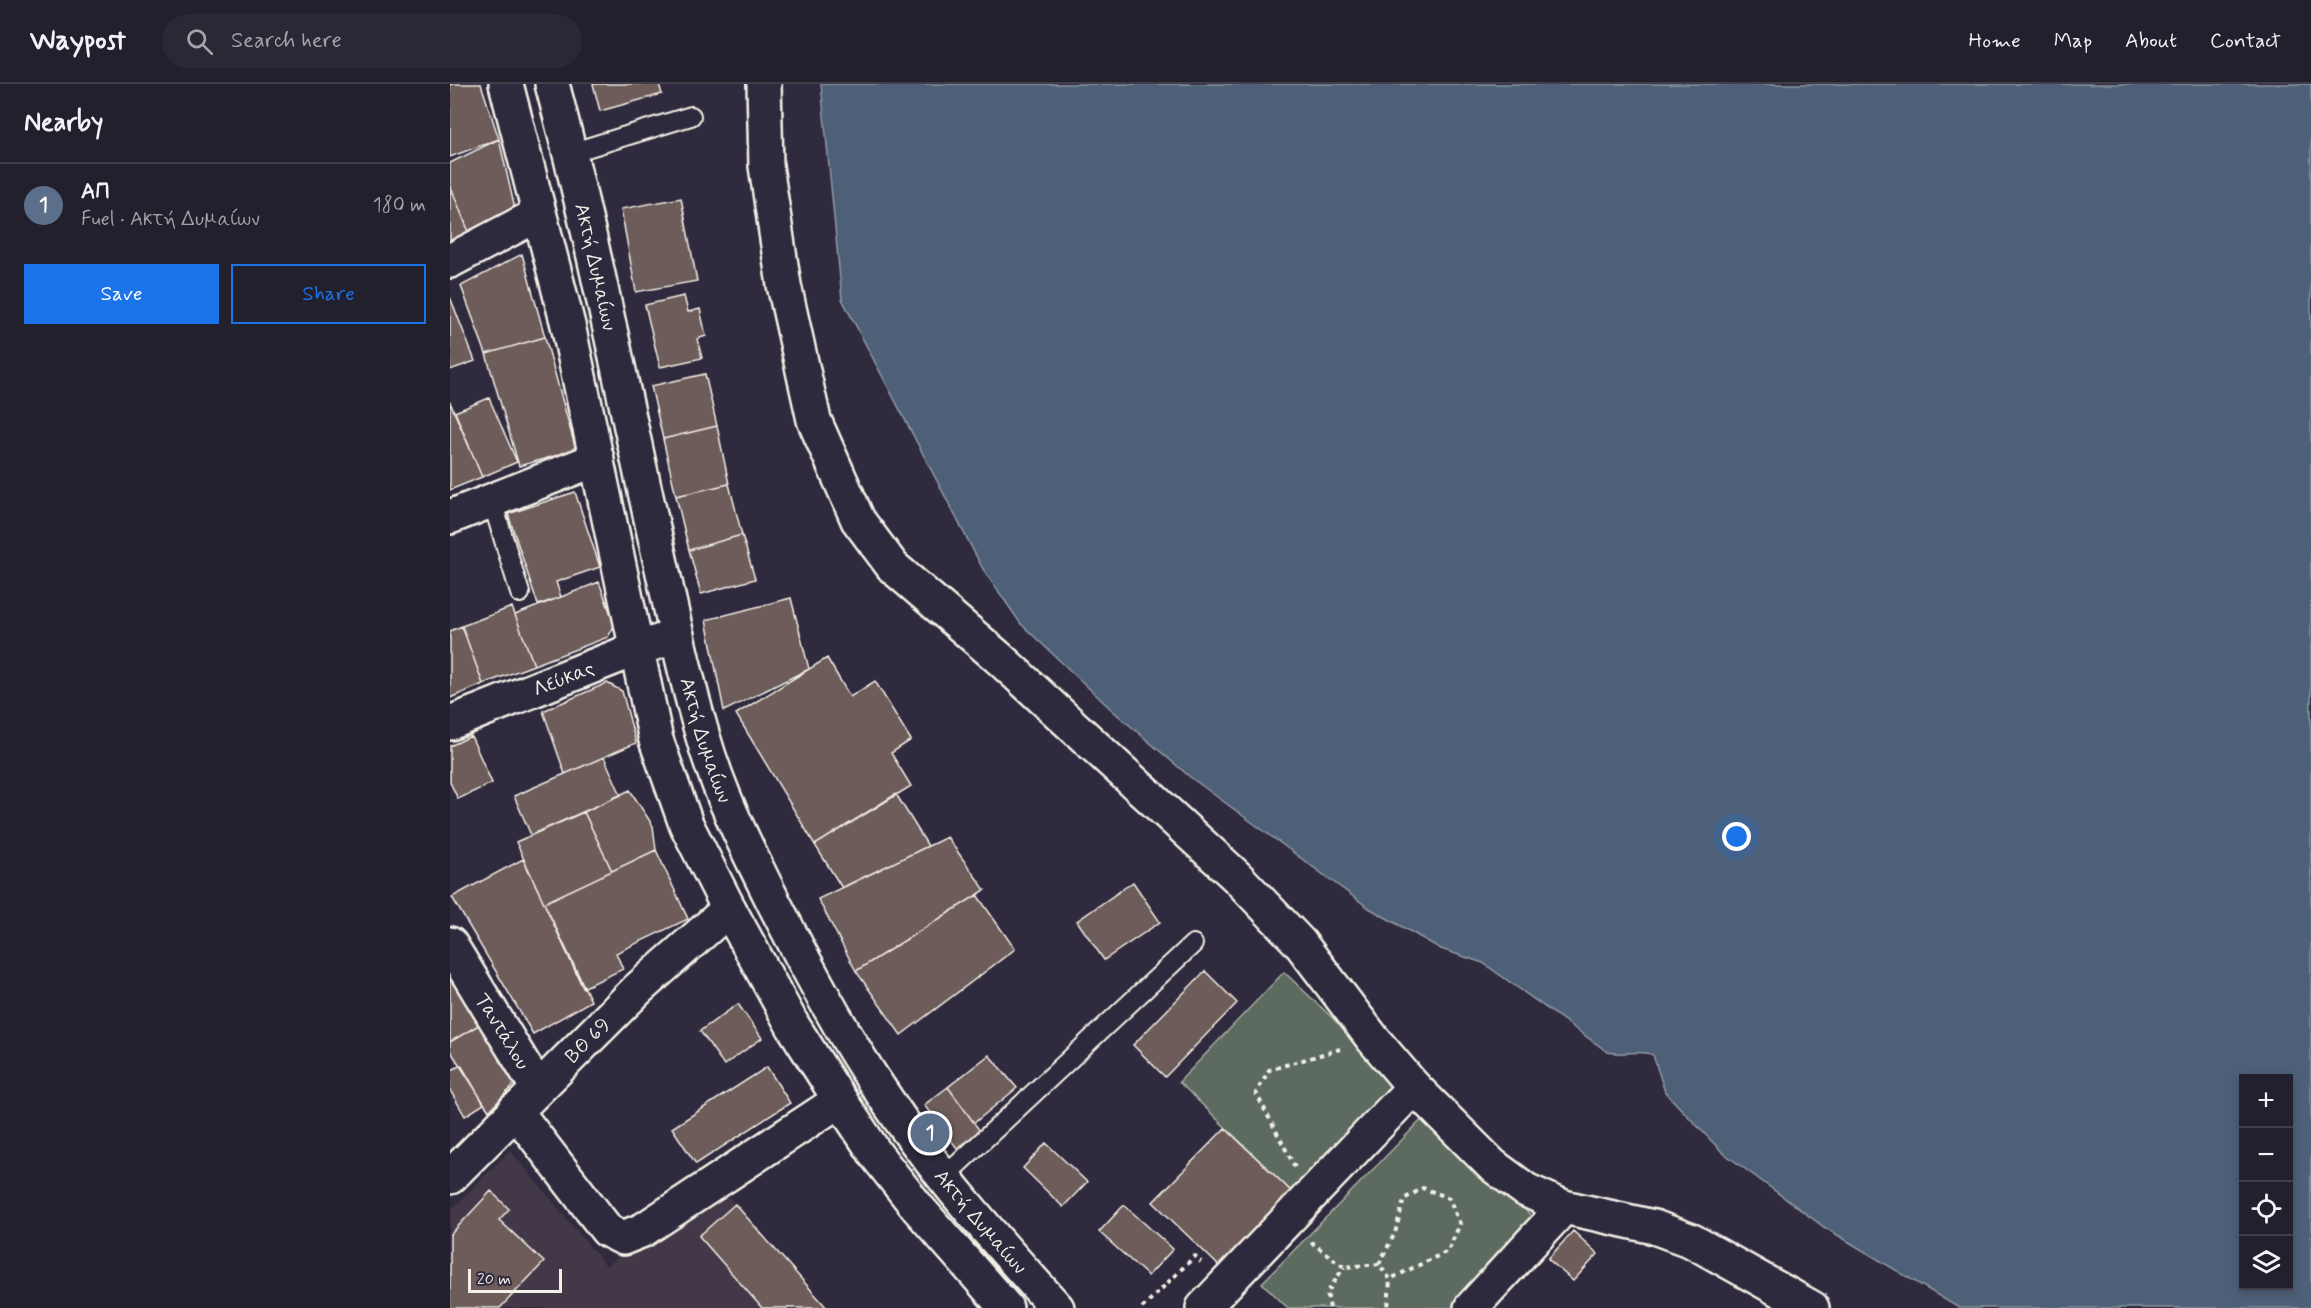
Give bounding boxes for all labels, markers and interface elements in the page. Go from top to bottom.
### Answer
search box [162,14,582,68]
text: Waypost [30,23,126,60]
icon: search [183,25,216,58]
text: Search here [231,27,342,55]
text: Home [1969,27,2021,55]
text: Map [2054,27,2092,55]
text: About [2125,27,2177,55]
text: Contact [2210,27,2281,55]
text: Nearby [24,106,103,140]
text: ΑΠ [81,178,110,206]
text: 1 [39,192,48,219]
text: 180 m [373,192,426,219]
street label: Ακτή Δυμαίων [567,201,622,334]
text: Fuel · Ακτή Δυμαίων [81,206,260,233]
button: Save [24,264,219,324]
button: Share [231,264,426,324]
street label: Λεύκας [529,655,599,704]
street label: Ακτή Δυμαίων [673,675,737,807]
your location [1722,822,1751,851]
street label: Ταντάλου [468,989,535,1075]
street label: ΒΘ 69 [560,1012,617,1069]
map controls [2239,1074,2293,1290]
button: + [2239,1074,2293,1128]
pin: 1 [910,1110,950,1156]
button: − [2239,1128,2293,1182]
street label: Ακτή Δυμαίων [927,1164,1032,1281]
button: locate [2239,1182,2293,1236]
button: layers [2239,1236,2293,1290]
scale bar [468,1266,562,1294]
text: 20 m [477,1269,511,1290]

